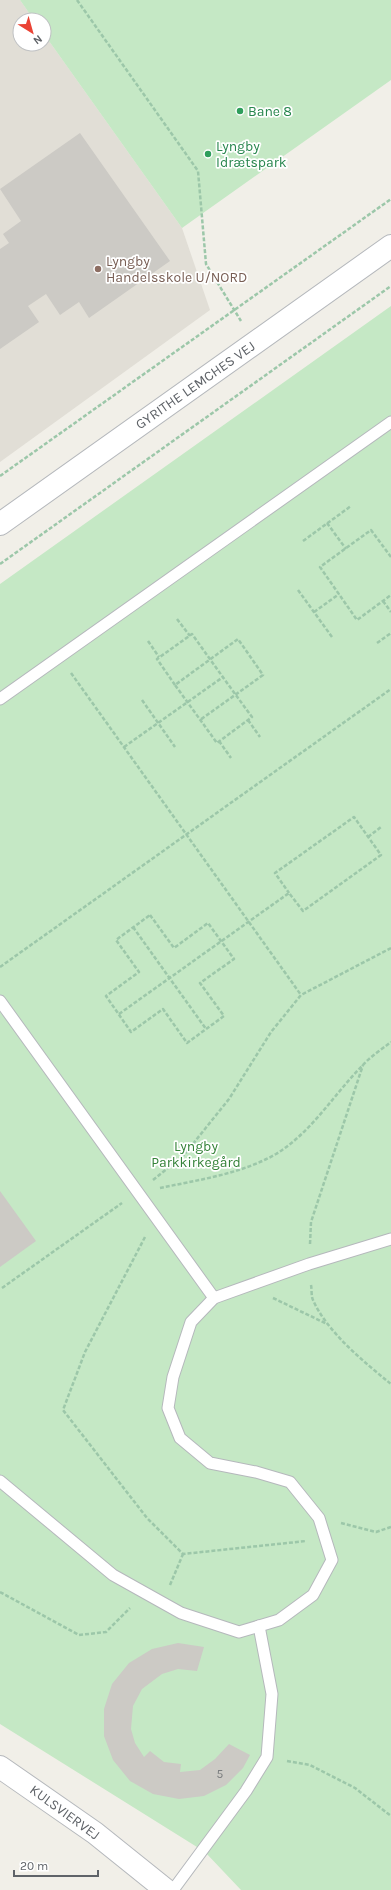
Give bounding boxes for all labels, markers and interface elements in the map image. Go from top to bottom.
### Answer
north arrow [12,12,52,52]
text: N [31,32,45,47]
place label: Bane 8 [248,103,292,120]
marker: Bane 8 [235,106,245,116]
place label: Lyngby Idrætspark [216,138,287,171]
marker: Lyngby Idrætspark [203,149,213,159]
place label: Lyngby Handelsskole U/NORD [106,253,247,286]
marker: Lyngby Handelsskole U/NORD [93,264,103,274]
street label: GYRITHE LEMCHES VEJ [132,338,258,433]
park label: Lyngby Parkkirkegård [151,1138,241,1171]
house number: 5 [217,1767,224,1781]
street label: KULSVIERVEJ [26,1781,103,1843]
scale bar [14,1852,98,1878]
text: 20 m [20,1859,48,1873]

